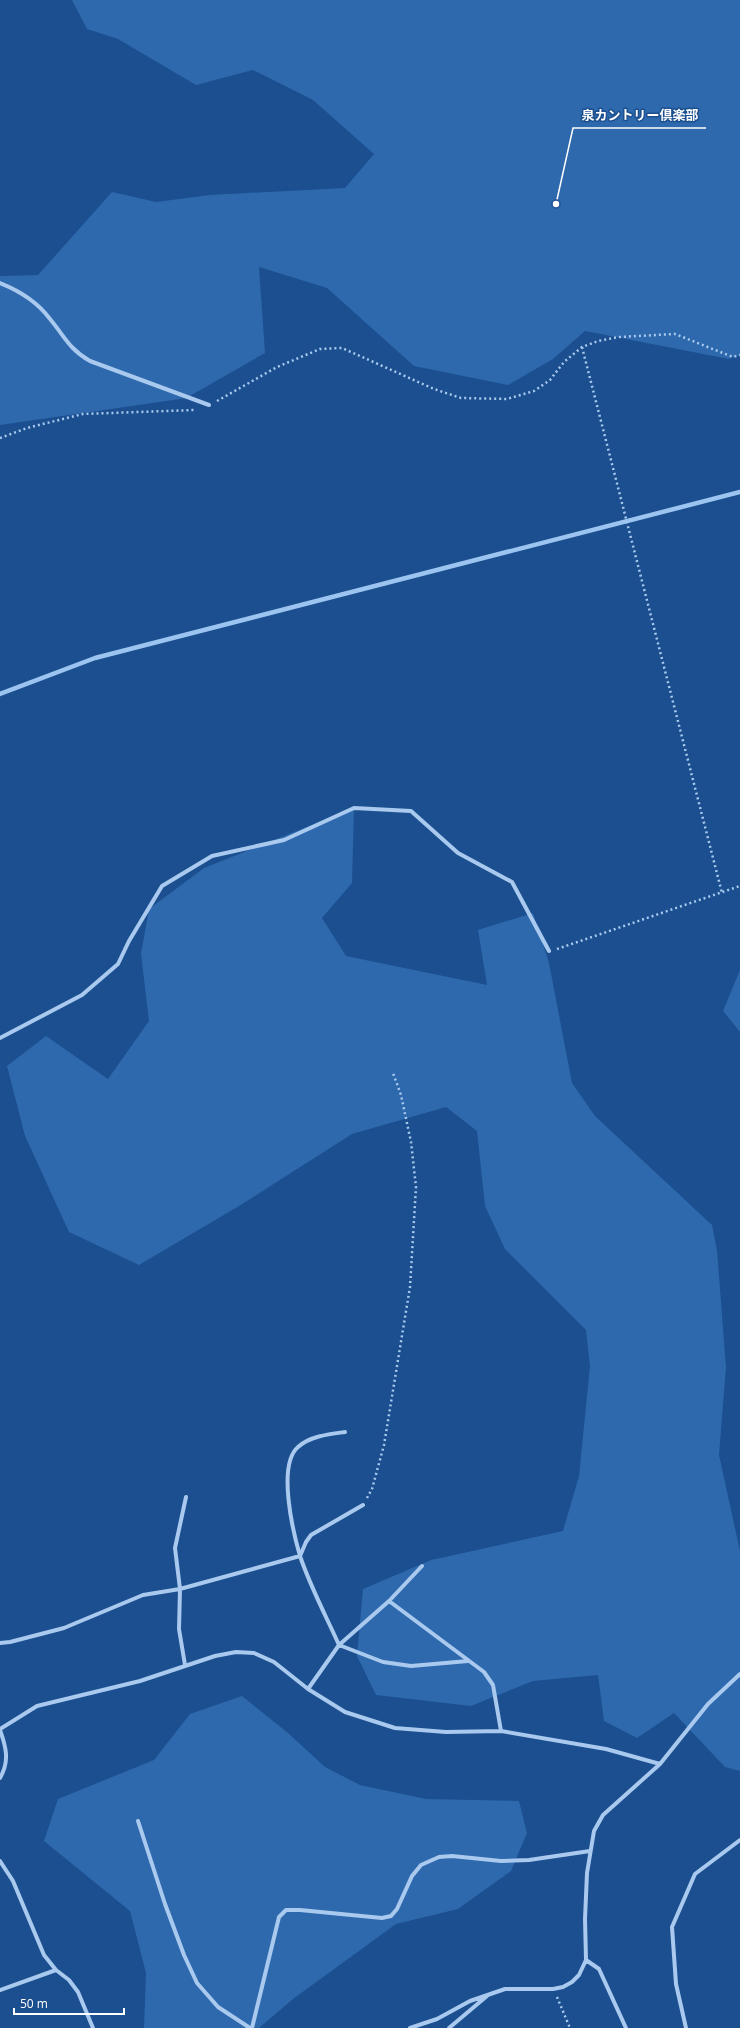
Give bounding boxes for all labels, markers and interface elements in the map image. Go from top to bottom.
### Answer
callout: 泉カントリー倶楽部 [573,103,706,128]
text: 泉カントリー倶楽部 [581,106,699,124]
scale bar [14,1990,124,2016]
text: 50 m [20,1995,48,2012]

